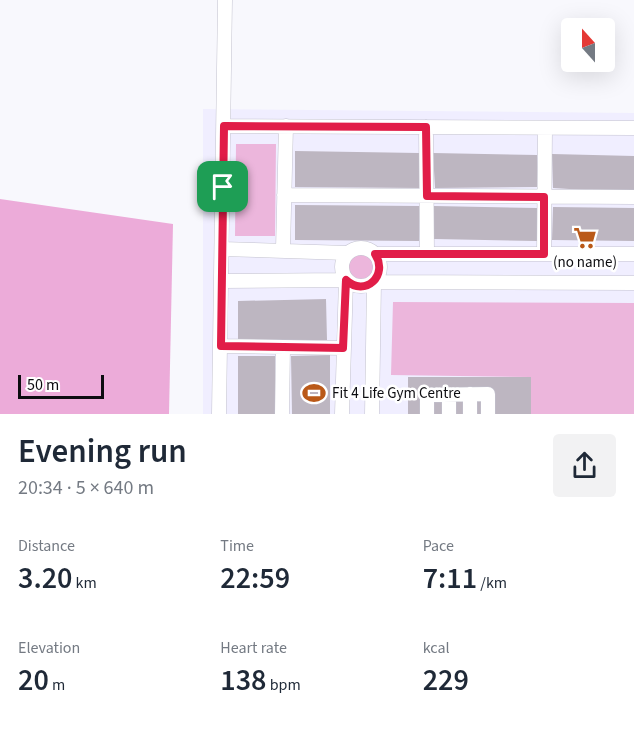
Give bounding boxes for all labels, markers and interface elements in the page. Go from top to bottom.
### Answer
north arrow [561,18,615,72]
map controls [561,18,615,72]
pin [197,161,248,212]
icon: arrive [206,170,239,203]
supermarket icon: (no name) [572,225,598,251]
place label: (no name) [553,252,617,273]
scale bar [18,372,104,400]
text: 50 m [27,374,59,396]
sports icon: Fit 4 Life Gym Centre [301,380,327,406]
place label: Fit 4 Life Gym Centre [332,383,461,404]
text: Evening run [18,428,187,475]
button: share [553,434,616,497]
text: 20:34 · 5 × 640 m [18,474,154,502]
text: Distance [18,535,75,557]
text: Time [220,535,254,557]
text: Pace [423,535,454,557]
text: 3.20 [18,557,72,600]
text: 22:59 [220,557,290,600]
text: 7:11 [423,557,477,600]
text: km [72,572,97,594]
text: /km [477,572,507,594]
text: Elevation [18,637,80,659]
text: Heart rate [220,637,287,659]
text: kcal [423,637,450,659]
text: 20 [18,659,49,702]
text: 138 [220,659,267,702]
text: 229 [423,659,469,702]
text: m [49,674,65,696]
text: bpm [267,674,301,696]

